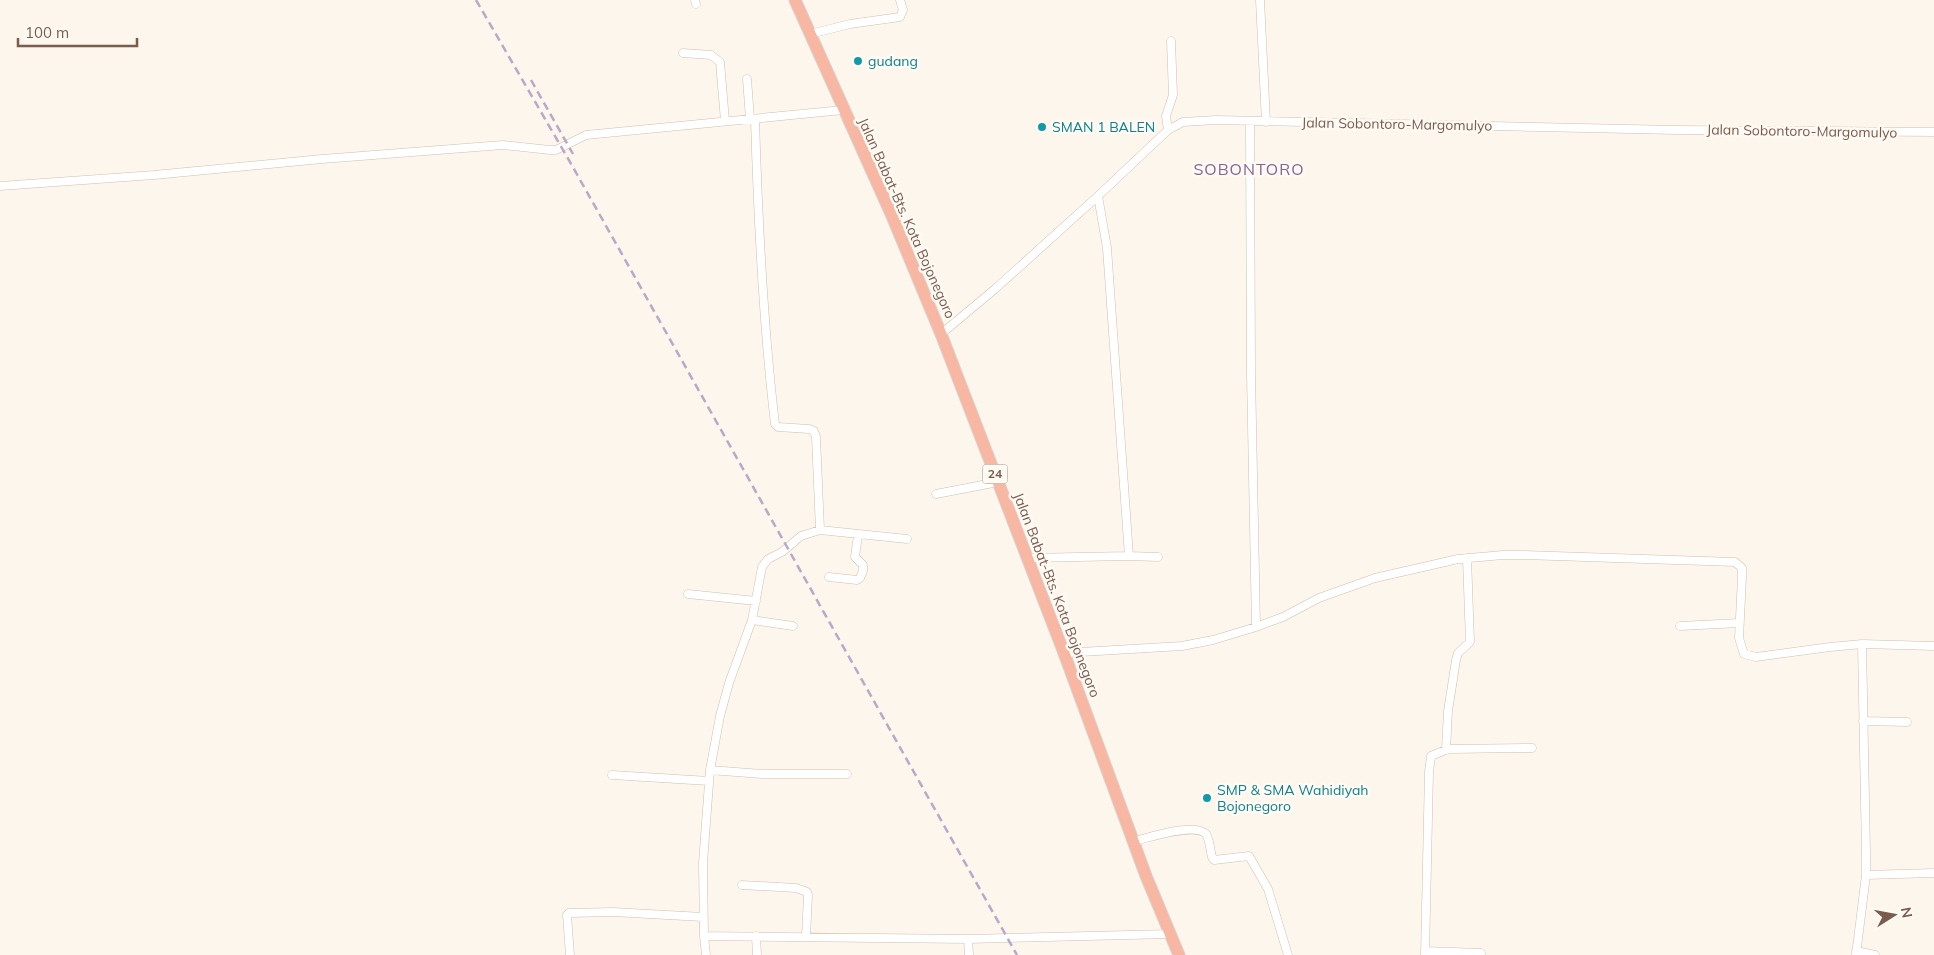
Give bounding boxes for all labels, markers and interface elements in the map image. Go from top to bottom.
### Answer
scale bar [18,15,136,47]
text: 100 m [25,23,69,42]
place label: gudang [868,52,918,70]
marker: gudang [852,55,864,67]
street label: Jalan Sobontoro-Margomulyo [1301,113,1493,135]
street label: Jalan Babat-Bts. Kota Bojonegoro [854,115,960,321]
place label: SMAN 1 BALEN [1052,118,1155,136]
street label: Jalan Sobontoro-Margomulyo [1706,120,1898,142]
marker: SMAN 1 BALEN [1036,121,1048,133]
district label: SOBONTORO [1193,159,1305,179]
road number: 24 [982,464,1008,484]
street label: Jalan Babat-Bts. Kota Bojonegoro [1010,490,1104,700]
place label: SMP & SMA Wahidiyah Bojonegoro [1217,781,1369,815]
marker: SMP & SMA Wahidiyah Bojonegoro [1201,792,1213,804]
north arrow [1869,890,1919,940]
text: N [1897,906,1917,919]

